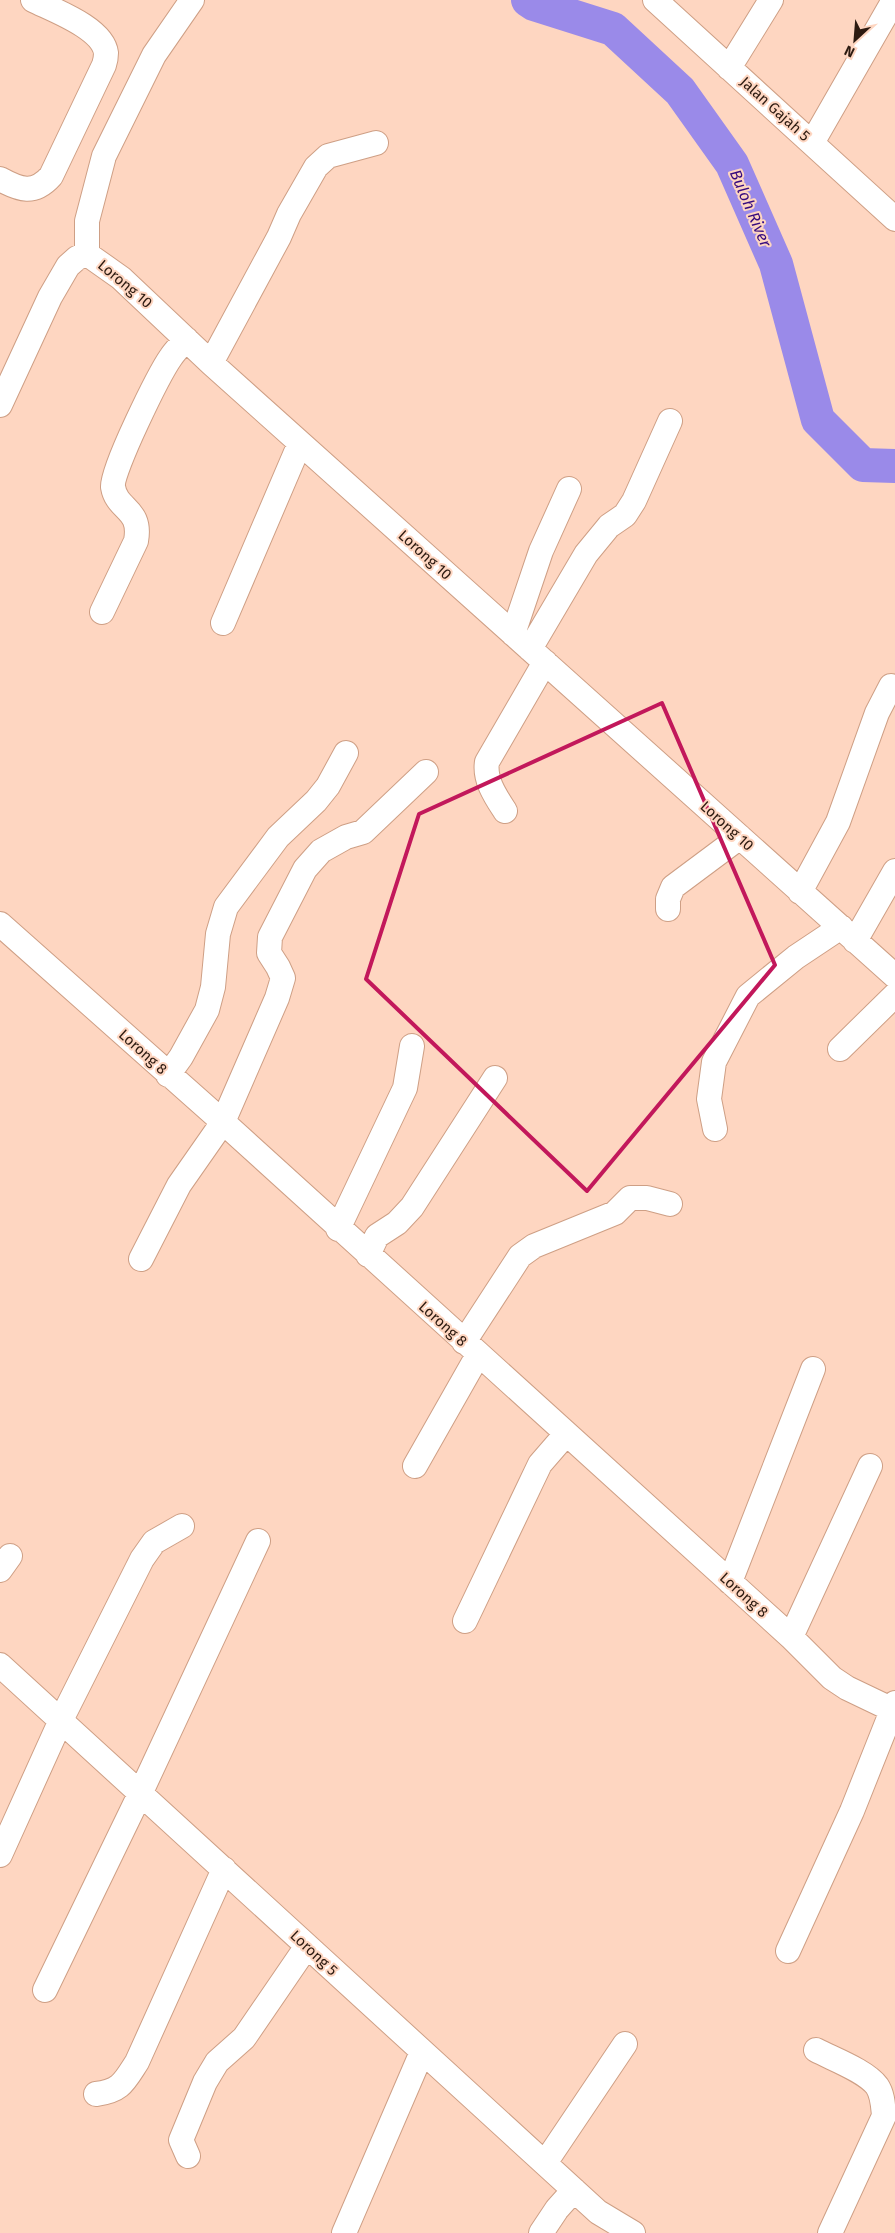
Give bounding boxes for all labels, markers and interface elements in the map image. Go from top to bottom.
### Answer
north arrow [830,15,880,65]
text: N [842,42,857,61]
street label: Jalan Gajah 5 [736,73,814,145]
water label: Buloh River [726,167,776,251]
street label: Lorong 10 [94,256,156,312]
street label: Lorong 10 [395,526,455,584]
street label: Lorong 10 [697,797,757,855]
street label: Lorong 8 [115,1026,171,1078]
street label: Lorong 8 [415,1298,471,1350]
street label: Lorong 8 [716,1569,772,1621]
street label: Lorong 5 [287,1927,341,1979]

